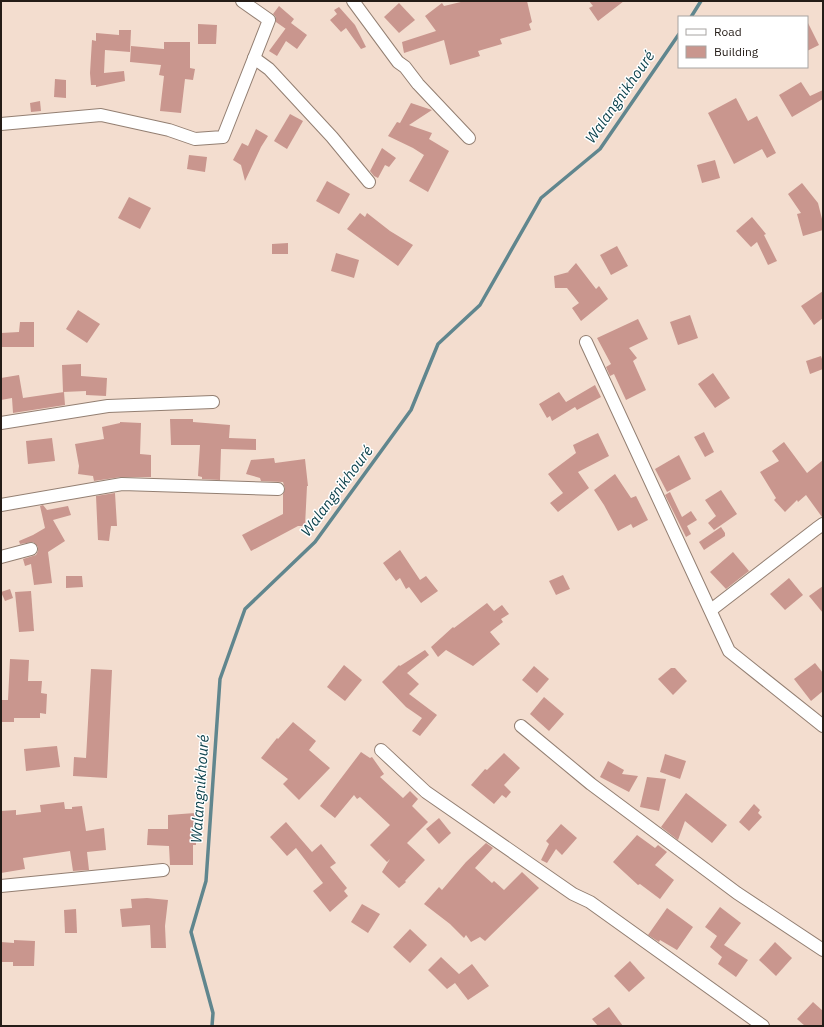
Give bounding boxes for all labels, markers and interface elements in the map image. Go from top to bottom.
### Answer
legend [678,16,808,68]
text: Road [714,24,742,39]
text: Building [714,44,759,59]
water label: Walangnikhouré [581,46,659,147]
water label: Walangnikhouré [296,441,377,540]
water label: Walangnikhouré [186,734,213,844]

